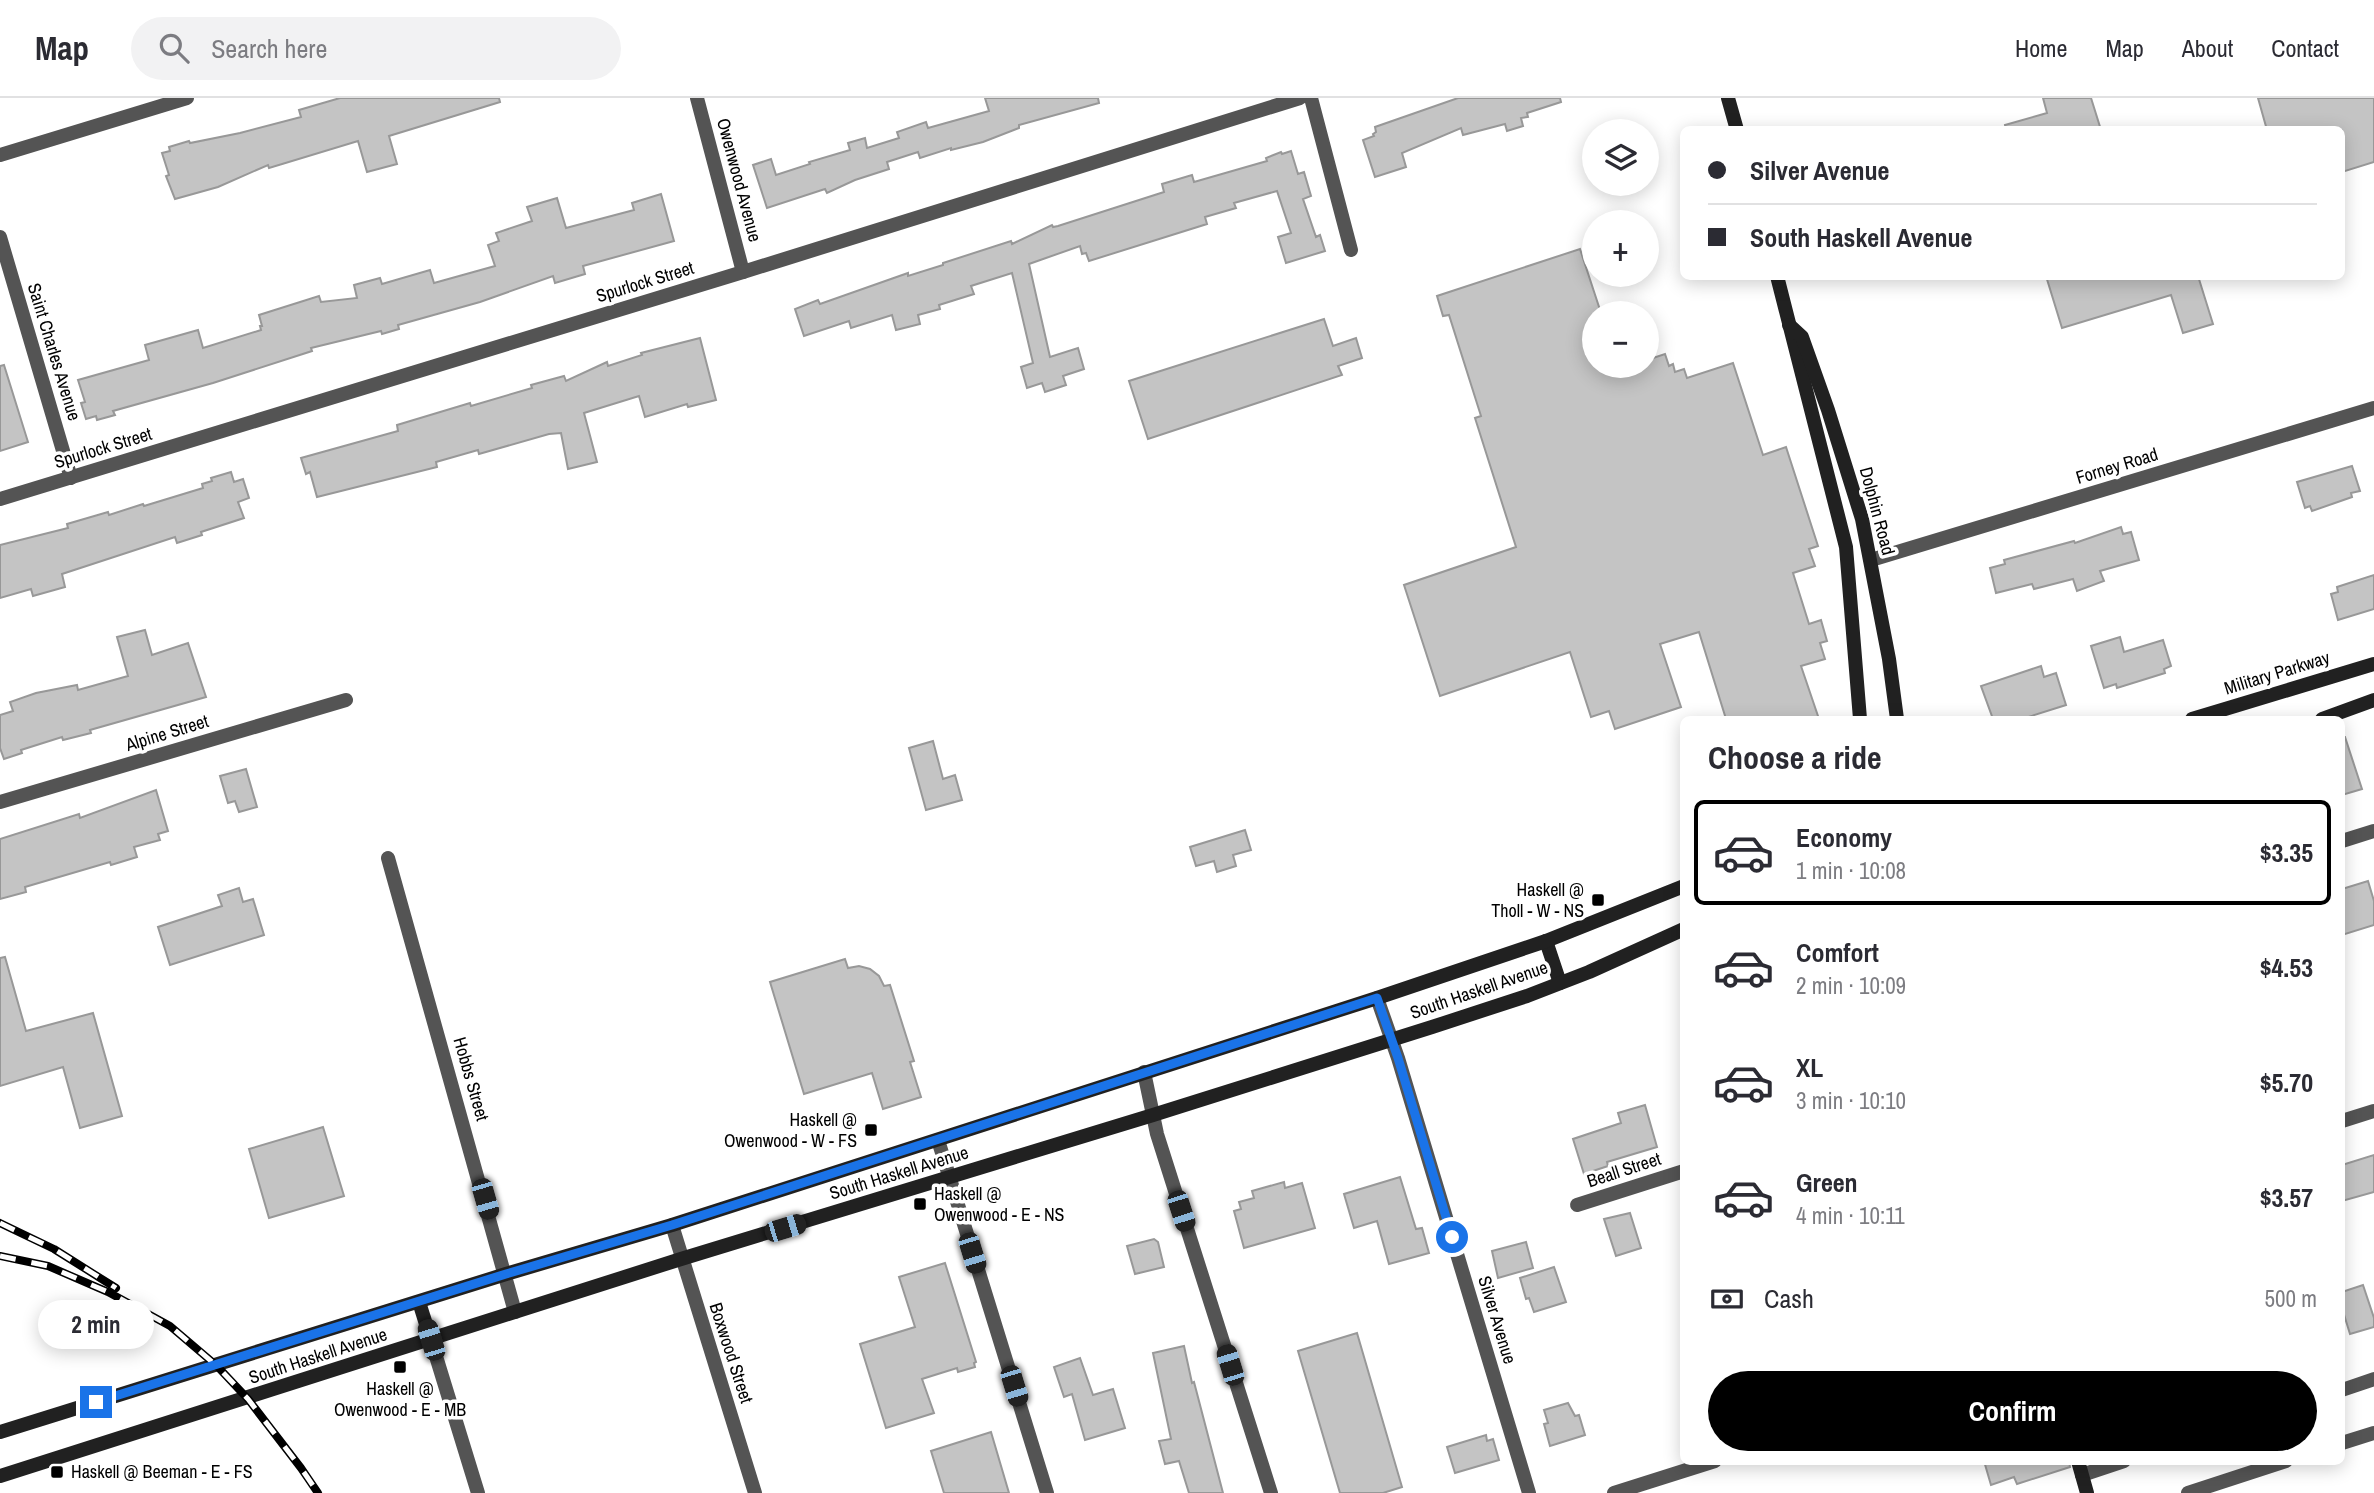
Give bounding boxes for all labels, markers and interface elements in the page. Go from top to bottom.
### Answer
search box [131,17,621,80]
text: Map [35,26,89,70]
icon: search [155,29,193,67]
text: Search here [211,31,327,66]
text: Home [2015,32,2067,64]
text: Map [2105,32,2144,64]
text: About [2182,32,2233,64]
text: Contact [2271,32,2339,64]
street label: Owenwood Avenue [711,115,768,244]
map controls [1582,119,1659,378]
button: layers [1582,119,1659,196]
text: Silver Avenue [1750,153,1889,188]
button: + [1582,210,1659,287]
text: South Haskell Avenue [1750,220,1972,255]
street label: Spurlock Street [593,255,697,308]
street label: Saint Charles Avenue [22,280,87,424]
button: − [1582,301,1659,378]
street label: Spurlock Street [51,421,155,474]
street label: Forney Road [2073,441,2161,490]
street label: Dolphin Road [1854,464,1901,558]
street label: Military Parkway [2221,644,2333,700]
street label: Alpine Street [121,708,211,757]
text: Choose a ride [1708,736,1882,779]
text: Economy [1796,820,1892,855]
icon: car [1712,821,1775,884]
text: $3.35 [2260,835,2313,870]
text: 1 min · 10:08 [1796,855,1906,886]
place label: Haskell @ Tholl - W - NS [1491,877,1584,923]
marker: Haskell @ Tholl - W - NS [1590,892,1606,908]
text: Comfort [1796,935,1879,970]
icon: car [1712,936,1775,999]
text: $4.53 [2260,950,2313,985]
street label: South Haskell Avenue [1407,954,1551,1025]
text: 2 min · 10:09 [1796,970,1906,1001]
street label: Hobbs Street [448,1034,495,1124]
text: XL [1796,1050,1823,1085]
icon: car [1712,1051,1775,1114]
text: $5.70 [2260,1065,2313,1100]
text: 3 min · 10:10 [1796,1085,1906,1116]
place label: Haskell @ Owenwood - W - FS [724,1107,857,1153]
marker: Haskell @ Owenwood - W - FS [863,1122,879,1138]
street label: South Haskell Avenue [826,1139,971,1206]
street label: Beall Street [1584,1146,1664,1193]
text: Green [1796,1165,1858,1200]
icon: car [1712,1166,1775,1229]
car [470,1176,501,1222]
text: $3.57 [2260,1180,2313,1215]
place label: Haskell @ Owenwood - E - NS [934,1181,1065,1227]
car [1165,1188,1198,1234]
marker: Haskell @ Owenwood - E - NS [912,1196,928,1212]
text: 4 min · 10:11 [1796,1200,1905,1231]
car [762,1212,809,1244]
route start [1436,1221,1468,1253]
car [956,1230,989,1276]
street label: Silver Avenue [1472,1273,1523,1367]
icon: cash [1708,1280,1746,1318]
text: Cash [1764,1281,1814,1316]
text: 500 m [2265,1283,2317,1314]
street label: Boxwood Street [703,1299,759,1406]
callout: 2 min [38,1300,154,1350]
text: 2 min [71,1309,121,1340]
car [415,1317,448,1363]
street label: South Haskell Avenue [245,1321,390,1390]
car [1214,1342,1247,1388]
marker: Haskell @ Owenwood - E - MB [392,1359,408,1375]
car [998,1363,1031,1409]
button: Confirm [1708,1371,2317,1451]
place label: Haskell @ Owenwood - E - MB [334,1376,466,1422]
route end [80,1386,112,1418]
place label: Haskell @ Beeman - E - FS [71,1459,253,1484]
marker: Haskell @ Beeman - E - FS [49,1464,65,1480]

